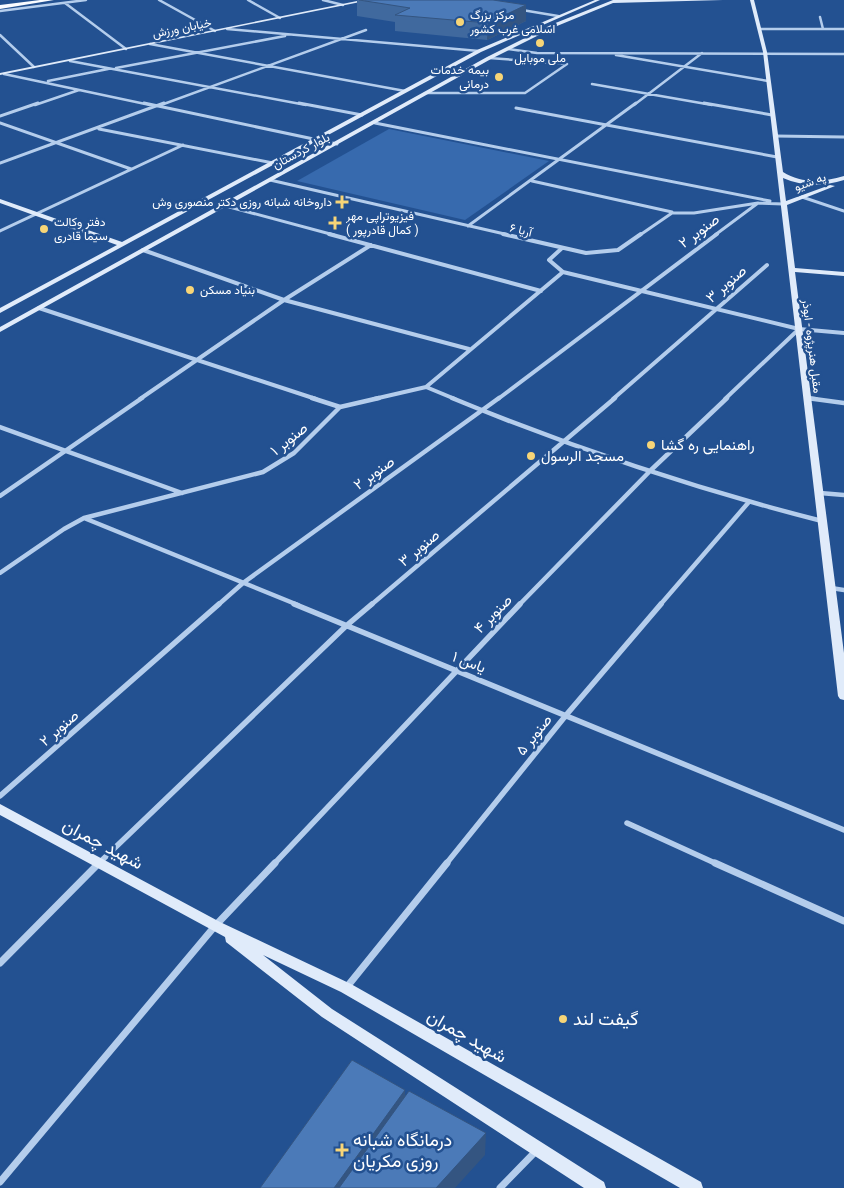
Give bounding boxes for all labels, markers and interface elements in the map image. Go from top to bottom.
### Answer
place label: مرکز بزرگ اسلامی غرب کشور [469,8,555,37]
street label: خیابان ورزش [151,15,213,42]
marker: مرکز بزرگ اسلامی غرب کشور [454,16,466,28]
marker: ملی موبایل [534,37,546,49]
place label: ملی موبایل [514,51,566,66]
place label: بیمه خدمات درمانی [431,63,489,92]
marker: بیمه خدمات درمانی [493,71,505,83]
street label: بلوار کردستان [270,130,332,173]
street label: په شیو [792,170,828,195]
place label: داروخانه شبانه روزی دکتر منصوری وش [152,195,332,210]
marker: داروخانه شبانه روزی دکتر منصوری وش [336,196,348,208]
place label: فیزیوتراپی مهر ( کمال قادرپور ) [345,209,419,238]
street label: صنوبر ۲ [675,210,723,252]
place label: دفتر وکالت سیما قادری [54,215,108,244]
marker: فیزیوتراپی مهر ( کمال قادرپور ) [328,216,342,230]
street label: آریا ۶ [508,220,535,241]
marker: دفتر وکالت سیما قادری [38,223,50,235]
street label: صنوبر ۳ [702,261,750,307]
place label: بنیاد مسکن [200,283,255,298]
marker: بنیاد مسکن [184,284,196,296]
street label: مقبل هنرپژوه - ابوذر [798,297,825,394]
street label: صنوبر ۱ [267,419,311,459]
place label: راهنمایی ره گشا [661,436,755,455]
marker: راهنمایی ره گشا [645,439,657,451]
place label: مسجد الرسول [541,447,624,465]
marker: مسجد الرسول [525,450,537,462]
street label: صنوبر ۲ [350,452,398,494]
street label: صنوبر ۳ [395,526,443,570]
street label: صنوبر ۴ [470,591,516,637]
street label: یاس ۱ [449,647,488,677]
street label: صنوبر ۲ [36,706,82,750]
street label: صنوبر ۵ [512,711,556,759]
street label: شهید چمران [58,814,147,875]
street label: شهید چمران [423,1004,511,1068]
place label: گیفت لند [573,1008,639,1029]
marker: گیفت لند [557,1013,569,1025]
place label: درمانگاه شبانه روزی مکریان [353,1129,452,1172]
marker: درمانگاه شبانه روزی مکریان [335,1143,349,1157]

